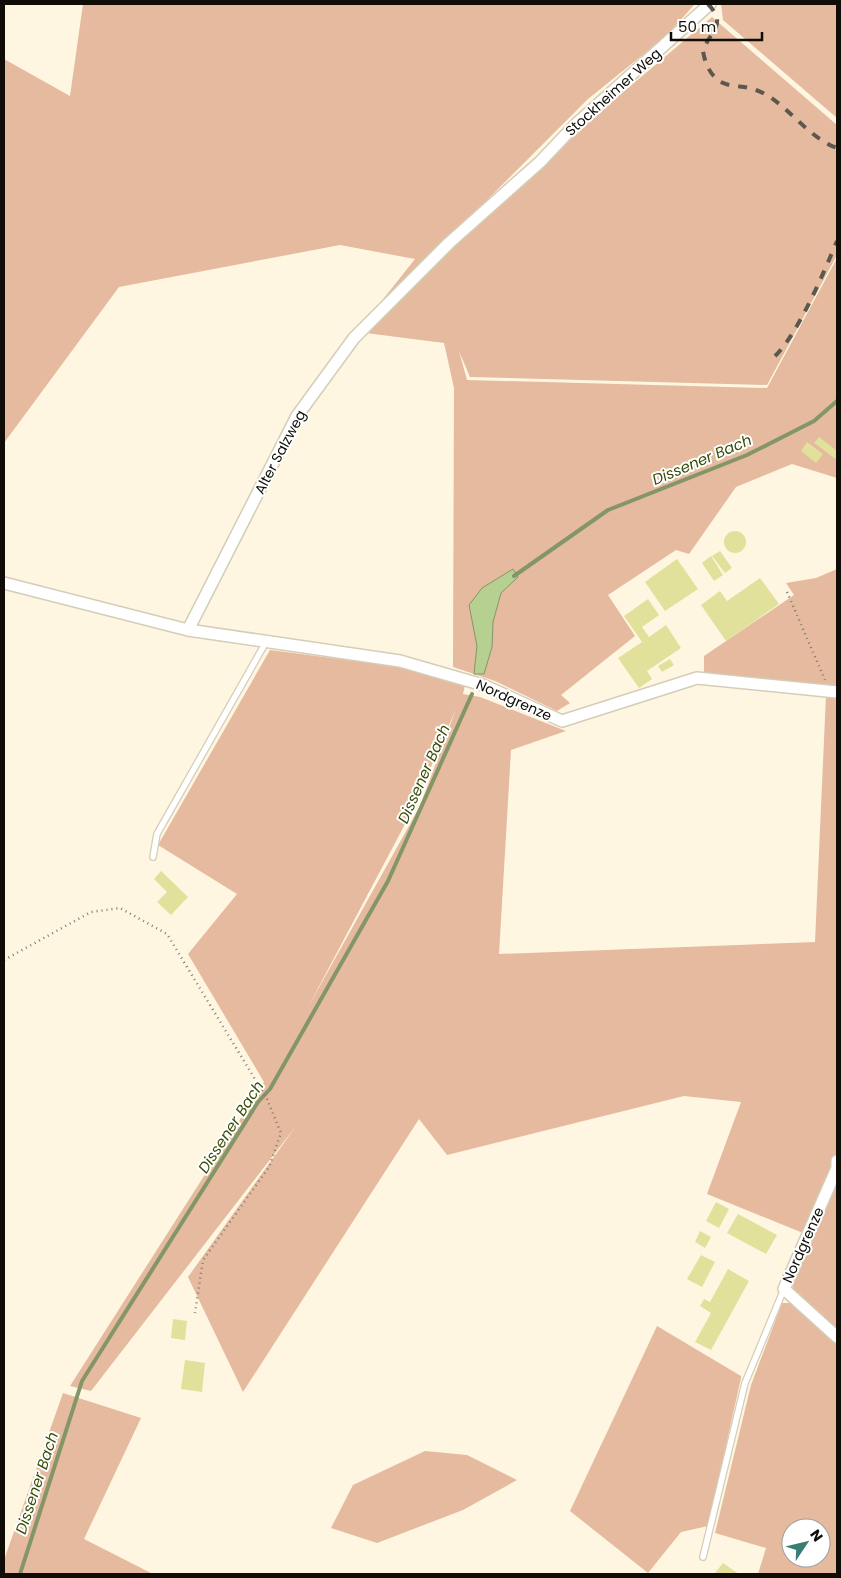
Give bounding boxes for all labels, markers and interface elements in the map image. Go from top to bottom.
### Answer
scale bar [671,10,762,42]
text: 50 m [678,16,716,37]
street label: Stockheimer Weg [561,43,665,141]
street label: Alter Salzweg [249,406,311,498]
water label: Dissener Bach [649,429,755,490]
street label: Nordgrenze [473,674,555,726]
water label: Dissener Bach [392,721,455,827]
water label: Dissener Bach [193,1076,268,1177]
street label: Nordgrenze [777,1204,829,1286]
water label: Dissener Bach [10,1429,63,1537]
north arrow [781,1518,831,1568]
text: N [805,1525,828,1546]

